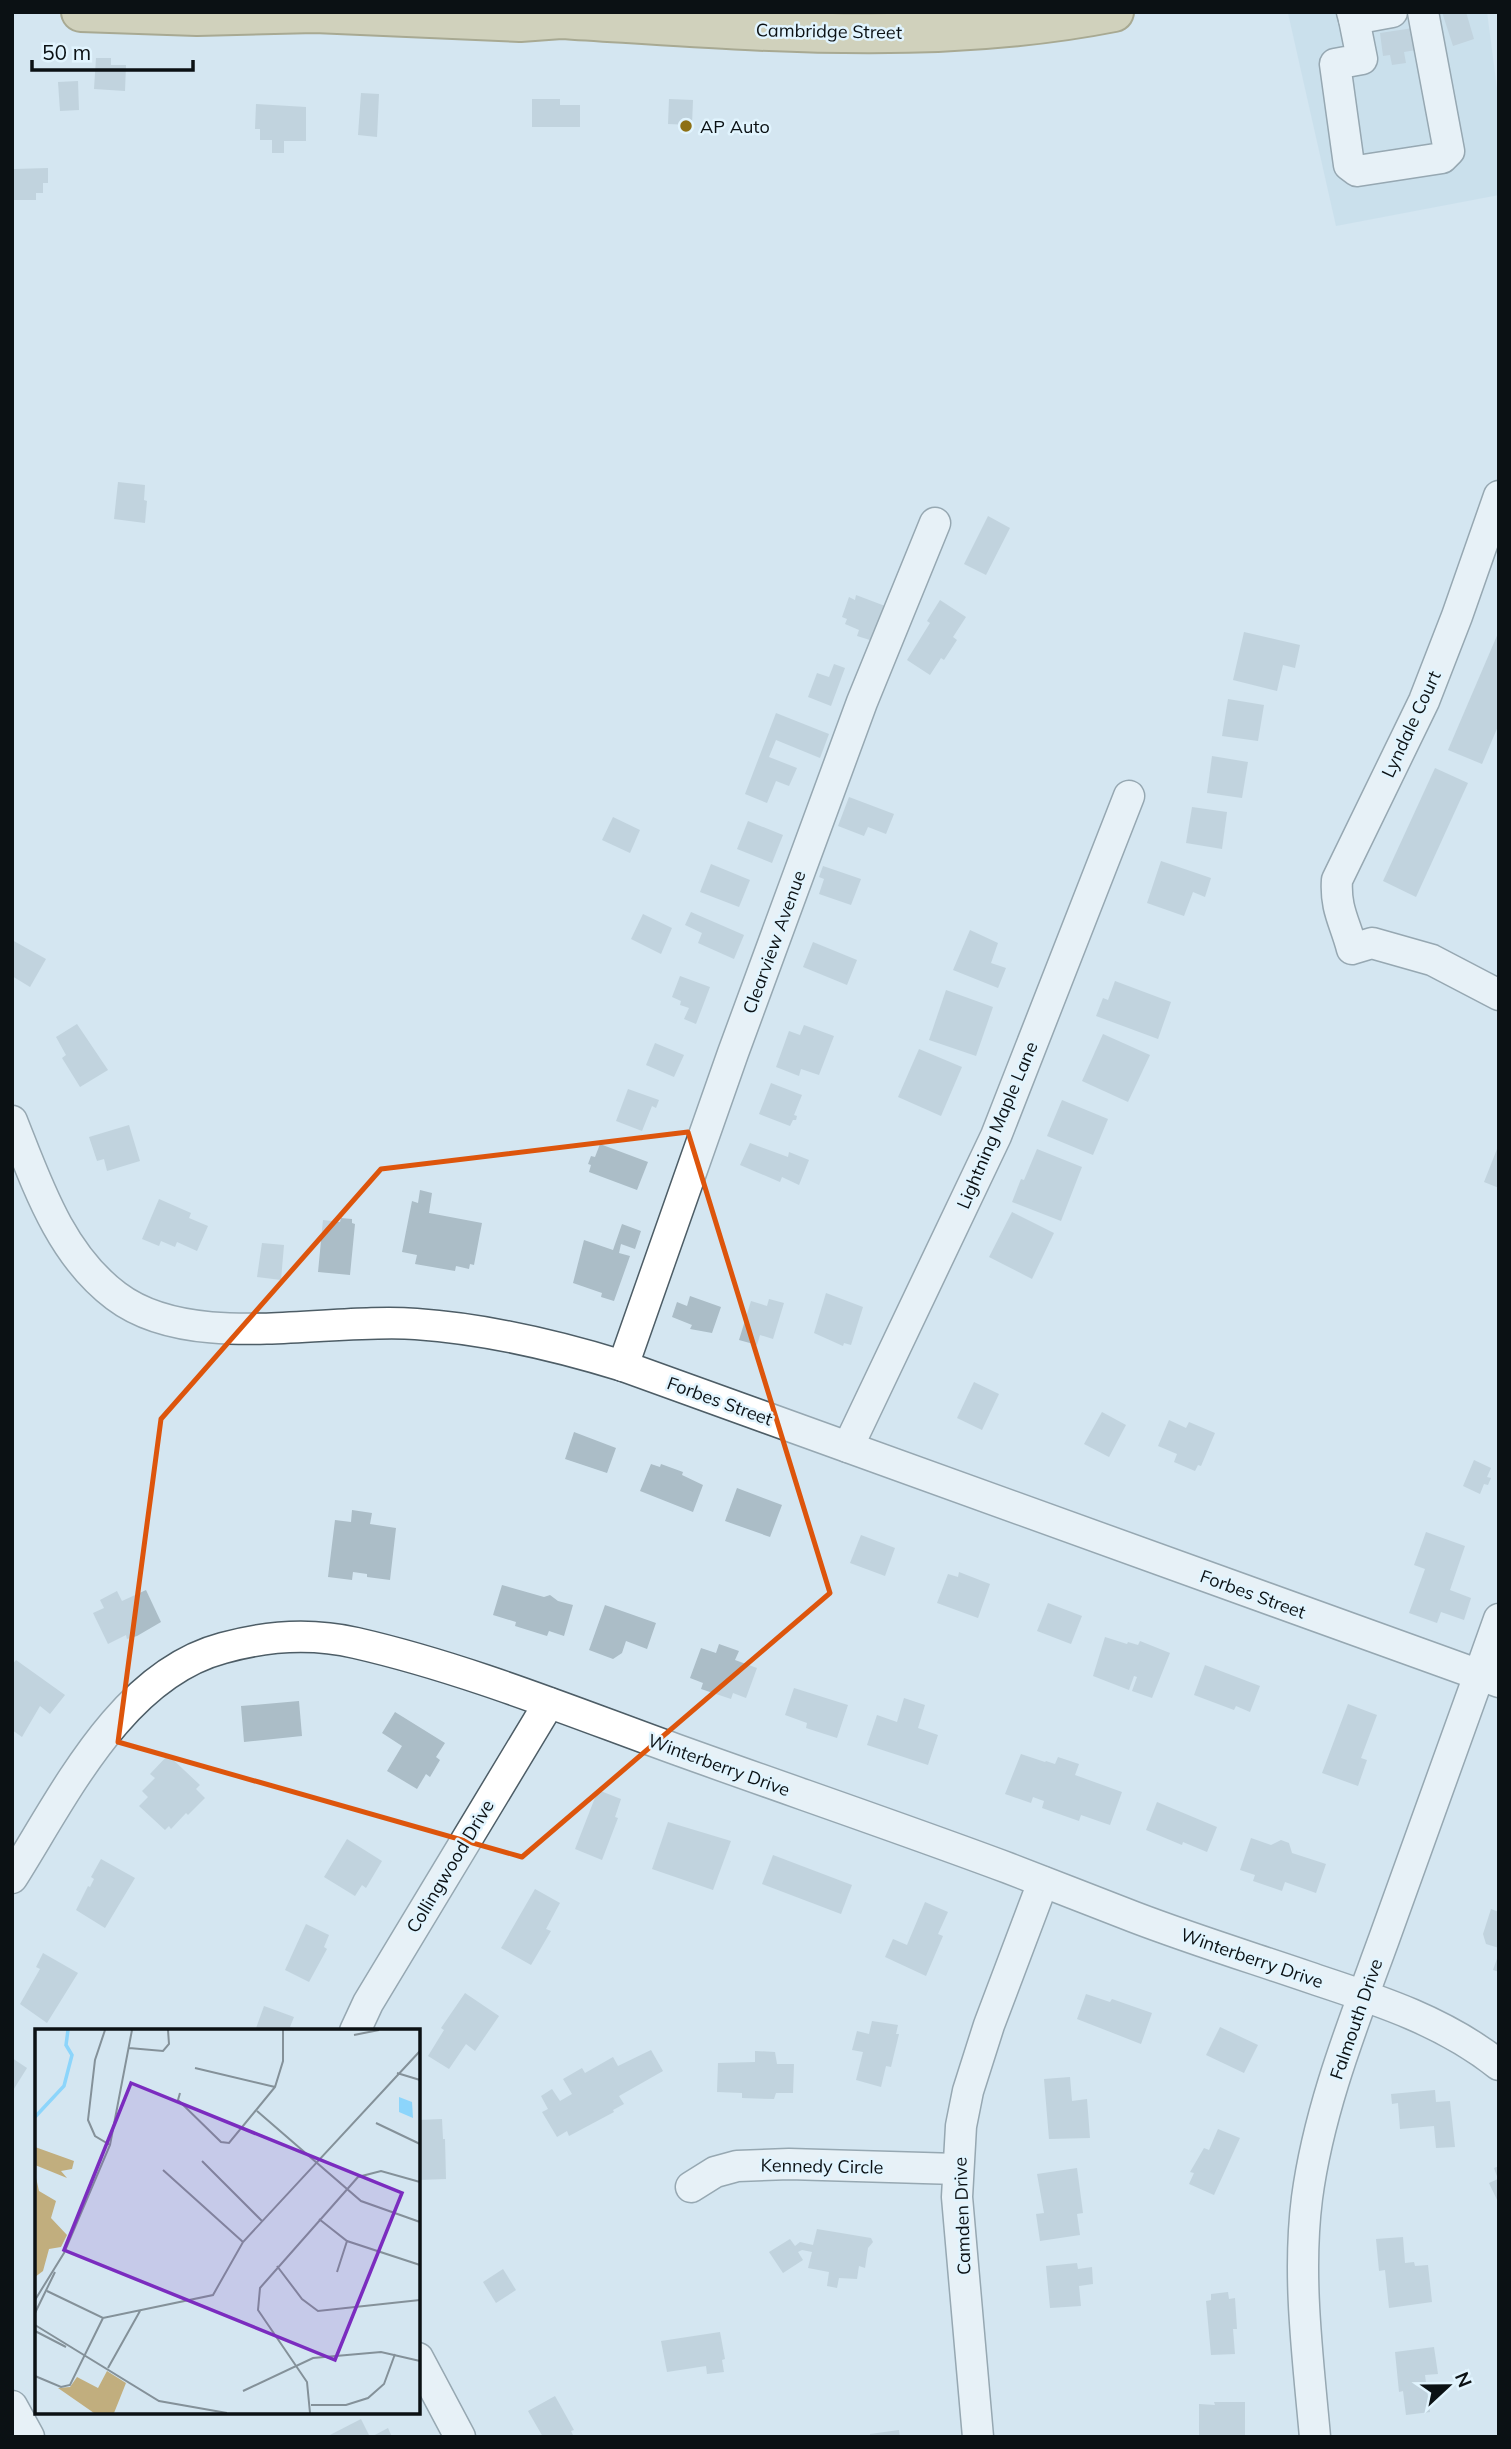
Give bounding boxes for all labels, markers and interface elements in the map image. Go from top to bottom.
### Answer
street label: Cambridge Street [756,18,902,44]
scale bar [32,28,192,72]
text: 50 m [42,39,91,65]
place label: AP Auto [700,115,770,138]
marker: AP Auto [678,118,694,134]
street label: Lyndale Court [1376,667,1446,781]
street label: Clearview Avenue [737,867,811,1017]
street label: Lightning Maple Lane [951,1038,1043,1212]
street label: Forbes Street [664,1371,776,1431]
street label: Forbes Street [1197,1564,1309,1624]
street label: Winterberry Drive [645,1729,793,1801]
street label: Collingwood Drive [401,1795,499,1937]
street label: Winterberry Drive [1178,1923,1326,1993]
street label: Falmouth Drive [1325,1956,1387,2082]
inset map [35,2029,420,2414]
street label: Kennedy Circle [760,2153,884,2179]
street label: Camden Drive [948,2157,976,2275]
north arrow [1413,2351,1483,2421]
text: N [1450,2368,1478,2391]

